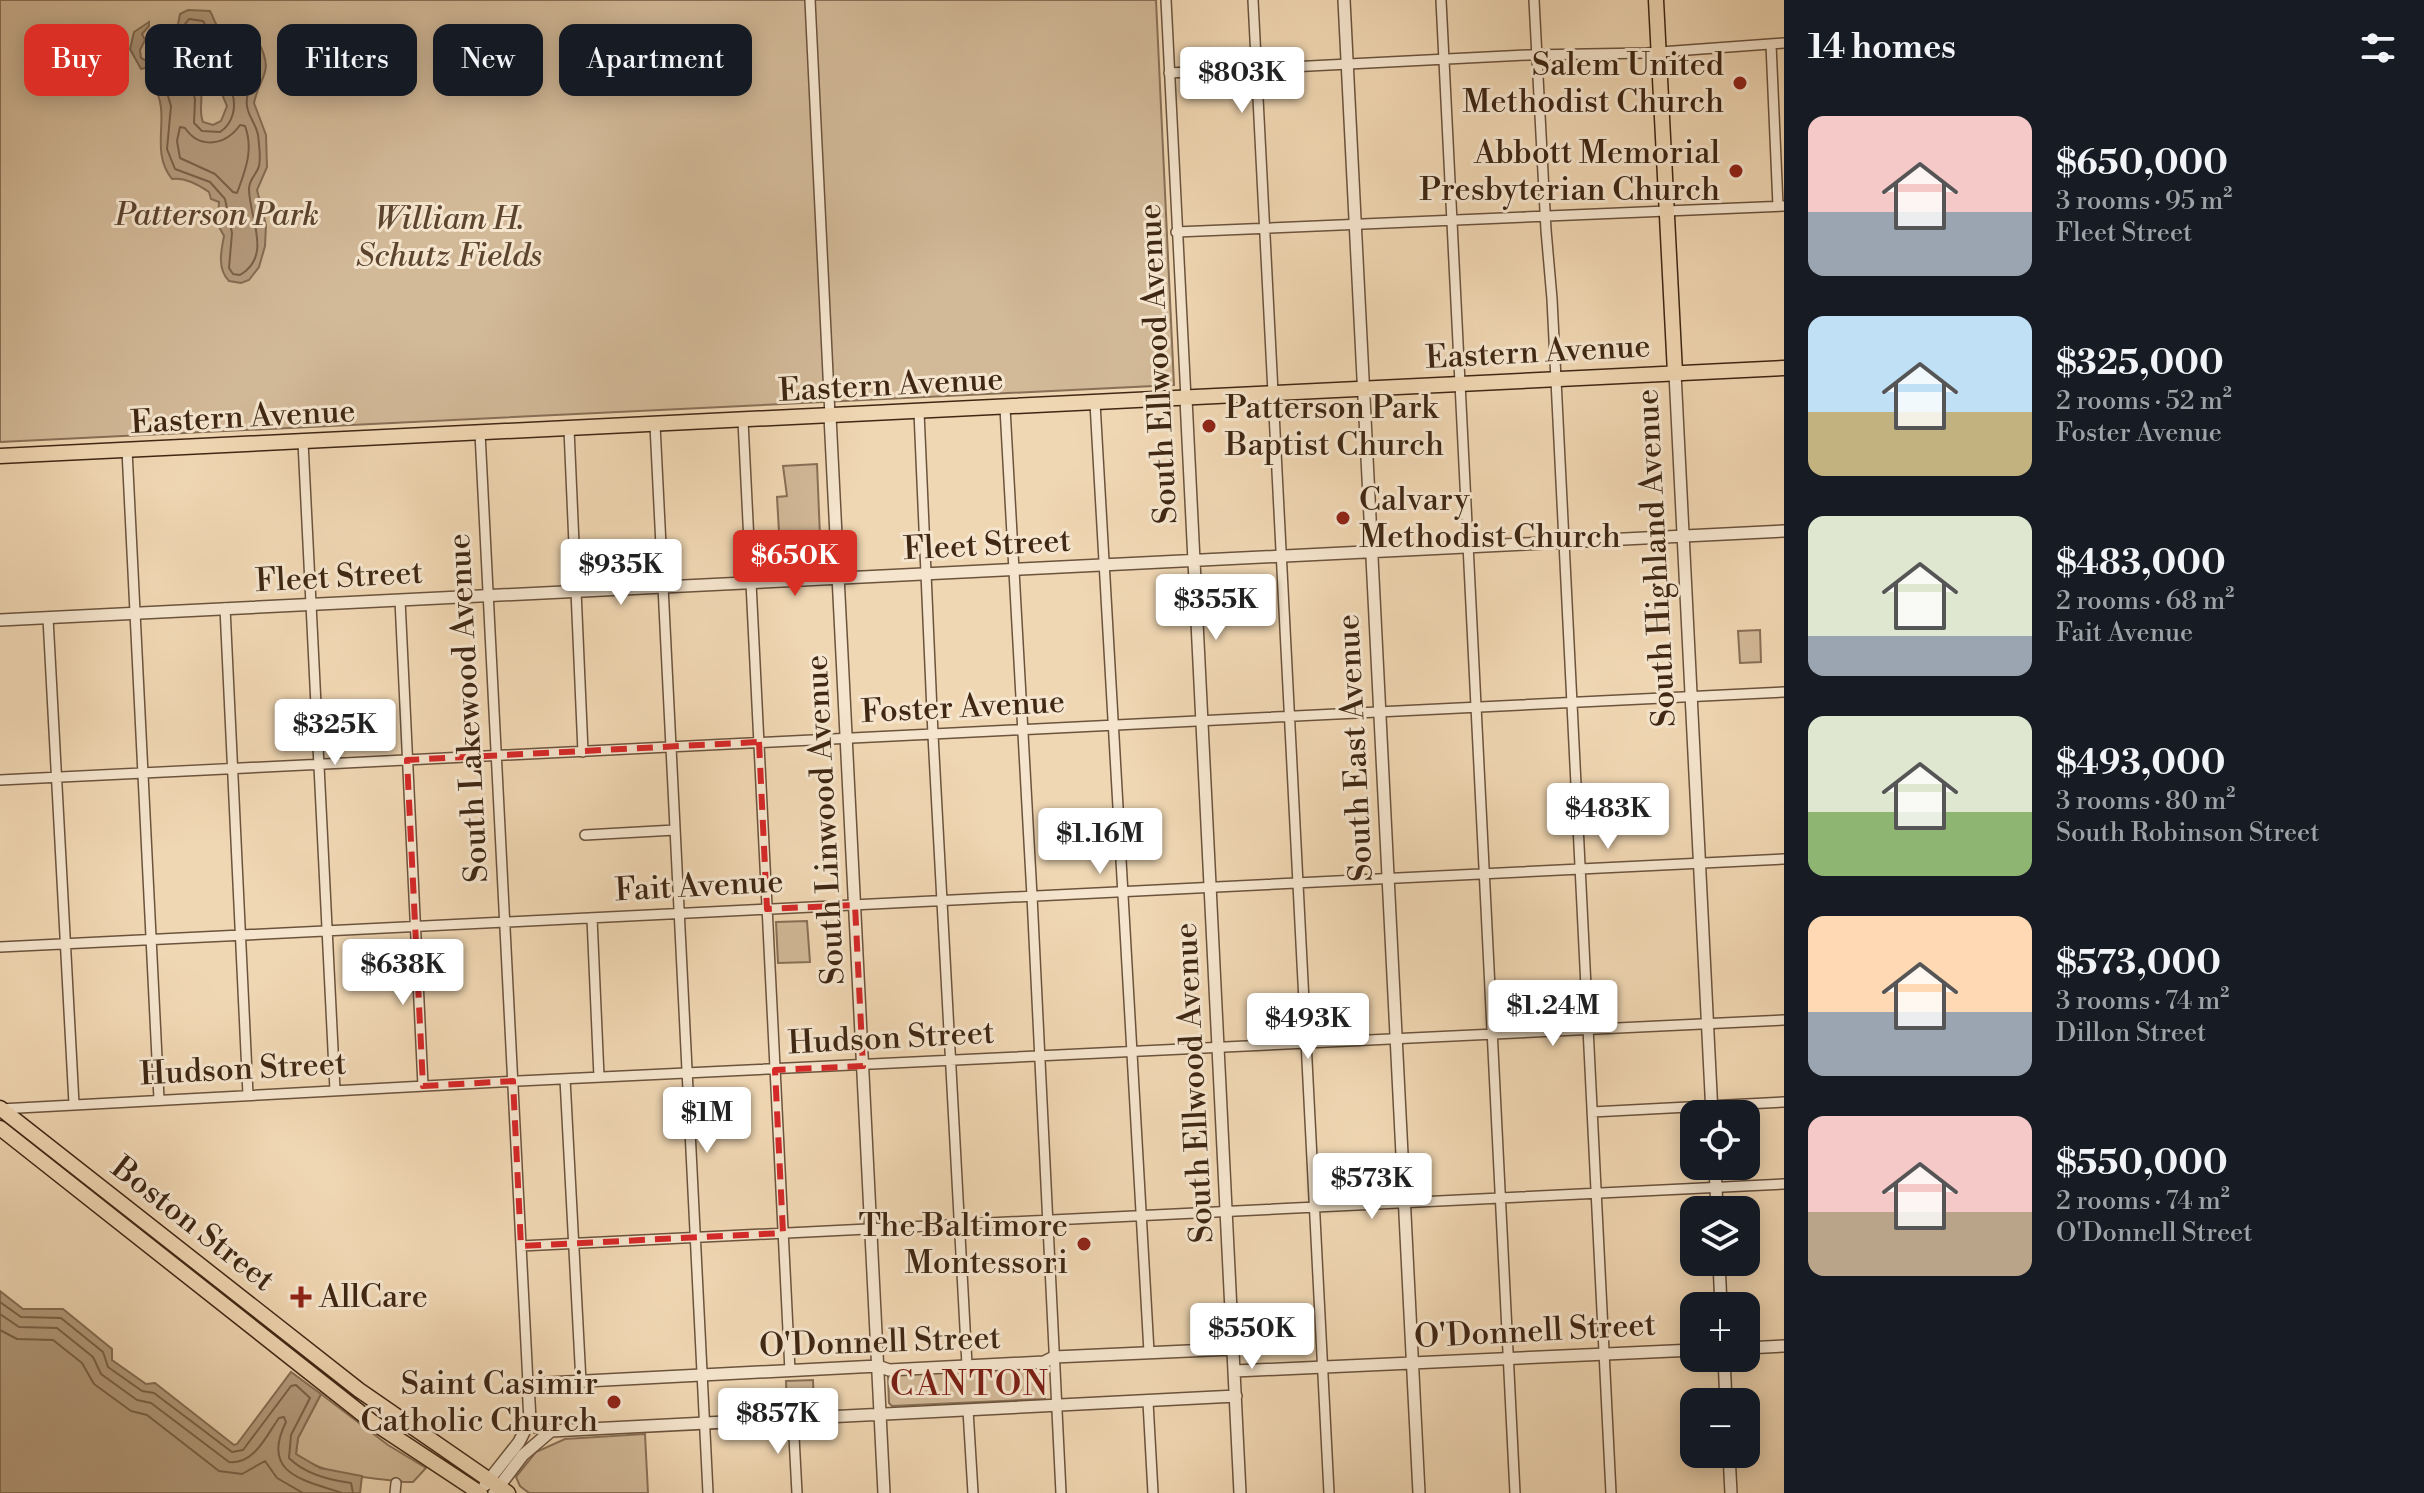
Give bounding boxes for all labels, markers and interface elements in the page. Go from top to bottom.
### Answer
chip: Buy [24,24,129,96]
chip: Rent [145,24,261,96]
chip: Filters [277,24,417,96]
chip: New [433,24,543,96]
chip: Apartment [559,24,752,96]
icon: filters [2356,26,2400,70]
text: 14 homes [1808,27,1956,69]
place label: Salem United Methodist Church [1462,45,1724,122]
pin: $803K [1186,47,1298,115]
text: $803K [1198,57,1286,89]
marker: Salem United Methodist Church [1731,74,1749,92]
place label: Abbott Memorial Presbyterian Church [1419,133,1721,210]
text: $650,000 [2056,143,2228,185]
icon: home [1872,148,1968,244]
marker: Abbott Memorial Presbyterian Church [1727,162,1745,180]
text: 3 rooms · 95 m² [2056,185,2232,217]
park label: Patterson Park [114,195,319,235]
park label: William H. Schutz Fields [356,199,542,276]
street label: South Ellwood Avenue [1130,203,1186,525]
text: Fleet Street [2056,217,2192,249]
street label: Eastern Avenue [1424,326,1652,378]
text: $325,000 [2056,343,2224,385]
icon: home [1872,348,1968,444]
street label: Eastern Avenue [777,359,1005,411]
text: 2 rooms · 52 m² [2056,385,2232,417]
place label: Patterson Park Baptist Church [1224,388,1444,465]
street label: South Highland Avenue [1627,388,1685,728]
street label: Eastern Avenue [129,391,357,443]
marker: Patterson Park Baptist Church [1200,417,1218,435]
text: Foster Avenue [2056,417,2222,449]
place label: Calvary Methodist Church [1359,480,1621,557]
marker: Calvary Methodist Church [1334,509,1352,527]
street label: Fleet Street [902,521,1072,569]
pin: $650K [739,530,851,598]
street label: South Lakewood Avenue [439,532,497,884]
pin: $935K [565,539,677,607]
text: $650K [751,540,839,572]
text: $483,000 [2056,543,2226,585]
icon: home [1872,548,1968,644]
text: $935K [579,549,663,581]
street label: Fleet Street [254,553,424,601]
pin: $355K [1160,574,1272,642]
text: $355K [1174,584,1258,616]
text: 2 rooms · 68 m² [2056,585,2234,617]
street label: South East Avenue [1328,613,1382,883]
text: Fait Avenue [2056,617,2193,649]
street label: South Linwood Avenue [796,654,854,986]
street label: Foster Avenue [860,682,1066,732]
pin: $325K [279,699,391,767]
text: $325K [293,709,377,741]
text: $493,000 [2056,743,2226,785]
icon: home [1872,748,1968,844]
pin: $483K [1552,783,1664,851]
text: 3 rooms · 80 m² [2056,785,2235,817]
text: $483K [1565,793,1651,825]
pin: $1.16M [1035,808,1165,876]
text: South Robinson Street [2056,817,2319,849]
text: $1.16M [1056,818,1144,850]
street label: Fait Avenue [614,862,784,910]
street label: South Ellwood Avenue [1166,922,1222,1244]
pin: $638K [347,939,459,1007]
text: $573,000 [2056,943,2221,985]
icon: home [1872,948,1968,1044]
text: $638K [360,949,446,981]
pin: $1.24M [1488,980,1618,1048]
text: 3 rooms · 74 m² [2056,985,2229,1017]
text: $1.24M [1506,990,1600,1022]
pin: $493K [1252,993,1364,1061]
text: $493K [1265,1003,1351,1035]
street label: Hudson Street [787,1013,995,1063]
text: Dillon Street [2056,1017,2206,1049]
street label: Hudson Street [139,1044,347,1094]
pin: $1M [668,1087,746,1155]
text: $1M [681,1097,733,1129]
map controls [1680,1100,1760,1468]
button: locate [1680,1100,1760,1180]
text: $550,000 [2056,1143,2228,1185]
street label: Boston Street [103,1147,283,1300]
icon: home [1872,1148,1968,1244]
pin: $573K [1316,1153,1428,1221]
text: $573K [1331,1163,1413,1195]
text: 2 rooms · 74 m² [2056,1185,2230,1217]
button: layers [1680,1196,1760,1276]
place label: The Baltimore Montessori [858,1206,1068,1283]
text: O'Donnell Street [2056,1217,2252,1249]
marker: The Baltimore Montessori [1075,1235,1093,1253]
place label: AllCare [318,1277,428,1317]
marker: AllCare [290,1286,312,1308]
button: + [1680,1292,1760,1372]
pin: $550K [1196,1303,1308,1371]
street label: O'Donnell Street [1413,1305,1657,1357]
text: $550K [1208,1313,1296,1345]
street label: O'Donnell Street [758,1318,1002,1366]
place label: Saint Casimir Catholic Church [361,1364,598,1441]
district label: CANTON [890,1364,1050,1406]
pin: $857K [722,1388,834,1456]
button: − [1680,1388,1760,1468]
marker: Saint Casimir Catholic Church [605,1393,623,1411]
text: $857K [736,1398,820,1430]

